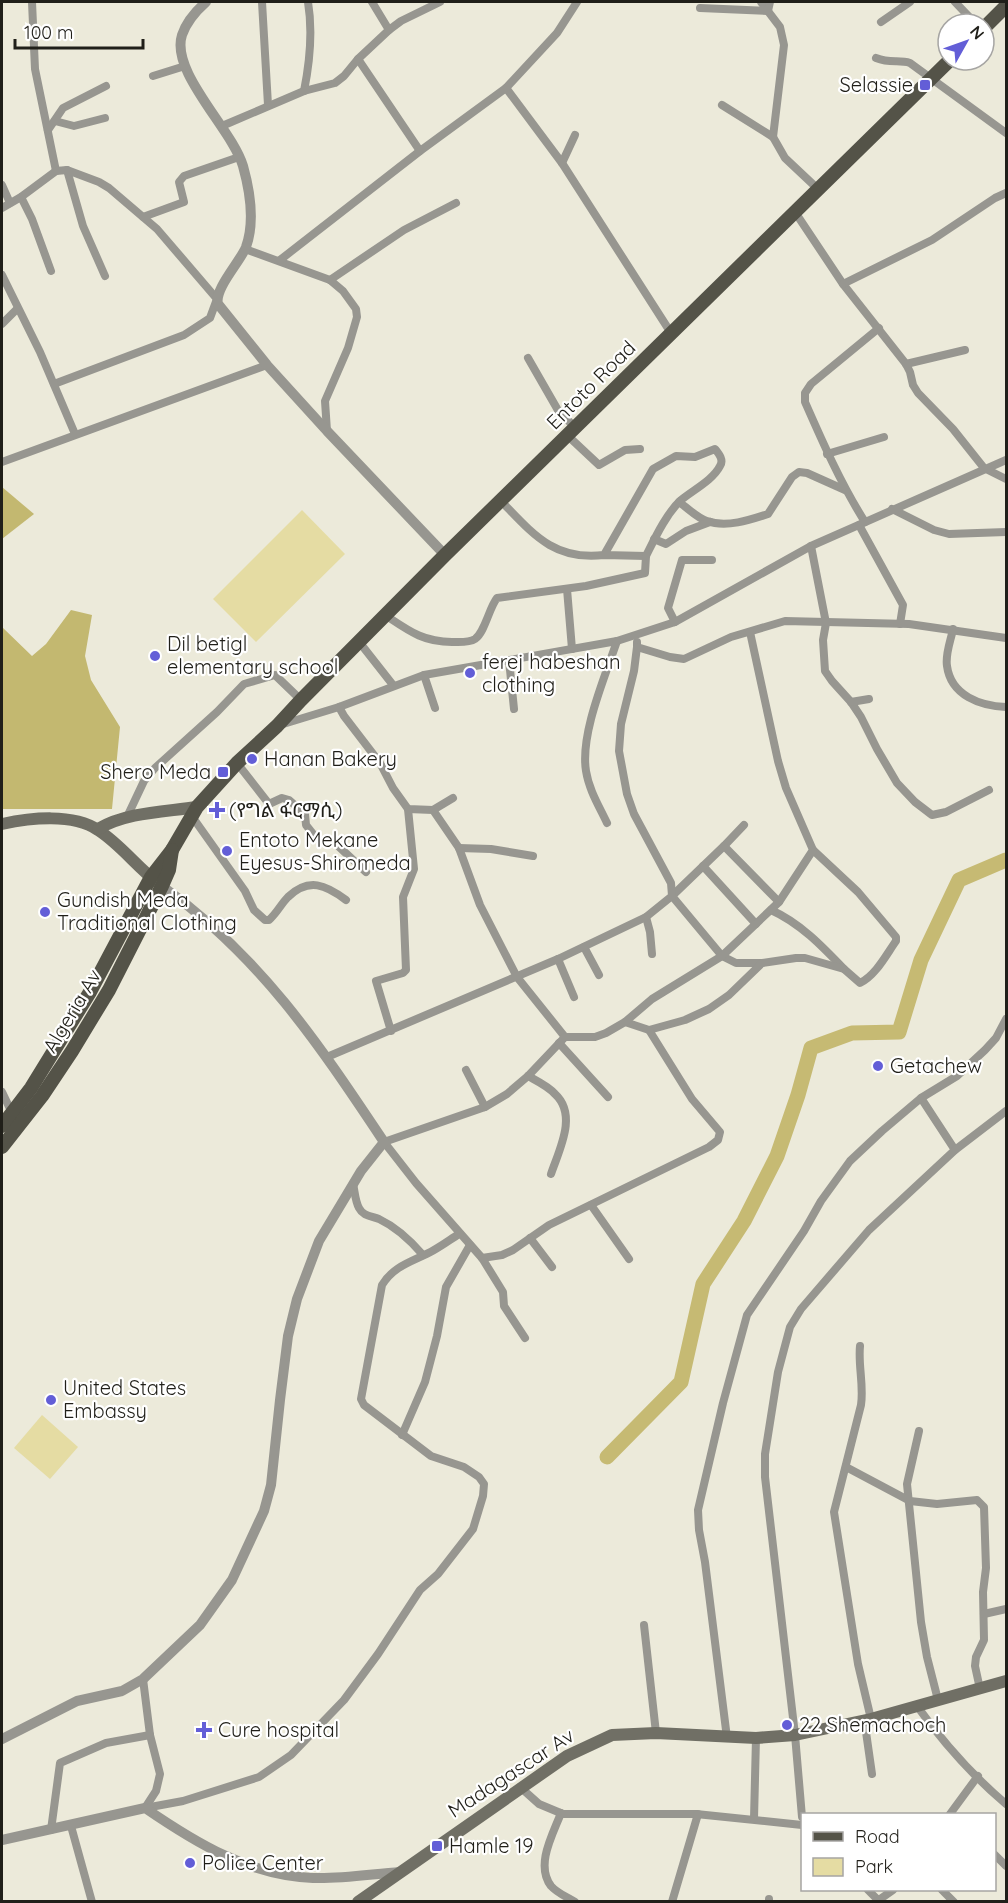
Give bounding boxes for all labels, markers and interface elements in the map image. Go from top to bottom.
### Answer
scale bar [15,12,142,50]
north arrow [936,12,996,72]
text: 100 m [24,21,73,44]
text: N [966,21,989,43]
place label: Selassie [839,72,913,97]
marker: Selassie [918,78,932,92]
street label: Entoto Road [541,335,640,434]
place label: Dil betigl elementary school [167,631,338,679]
marker: Dil betigl elementary school [148,649,162,663]
place label: ferej habeshan clothing [482,649,621,697]
marker: ferej habeshan clothing [463,666,477,680]
place label: Hanan Bakery [264,746,397,771]
marker: Hanan Bakery [245,752,259,766]
place label: Shero Meda [100,759,211,784]
marker: Shero Meda [216,765,230,779]
place label: (የግል ፋርማሲ) [229,797,342,822]
marker: (የግል ፋርማሲ) [210,803,224,817]
place label: Entoto Mekane Eyesus-Shiromeda [239,827,411,875]
marker: Entoto Mekane Eyesus-Shiromeda [220,844,234,858]
place label: Gundish Meda Traditional Clothing [57,887,237,935]
marker: Gundish Meda Traditional Clothing [38,905,52,919]
street label: Algeria Av [37,964,106,1057]
place label: Getachew [890,1053,982,1078]
marker: Getachew [871,1059,885,1073]
place label: United States Embassy [63,1375,186,1423]
marker: United States Embassy [44,1393,58,1407]
place label: 22 Shemachoch [799,1712,946,1737]
place label: Cure hospital [218,1717,339,1742]
marker: 22 Shemachoch [780,1718,794,1732]
marker: Cure hospital [195,1721,213,1739]
street label: Madagascar Av [443,1723,579,1823]
legend [801,1813,996,1891]
text: Road [855,1825,900,1848]
place label: Hamle 19 [449,1833,533,1858]
marker: Hamle 19 [430,1839,444,1853]
place label: Police Center [202,1850,324,1875]
text: Park [855,1855,893,1878]
marker: Police Center [183,1856,197,1870]

